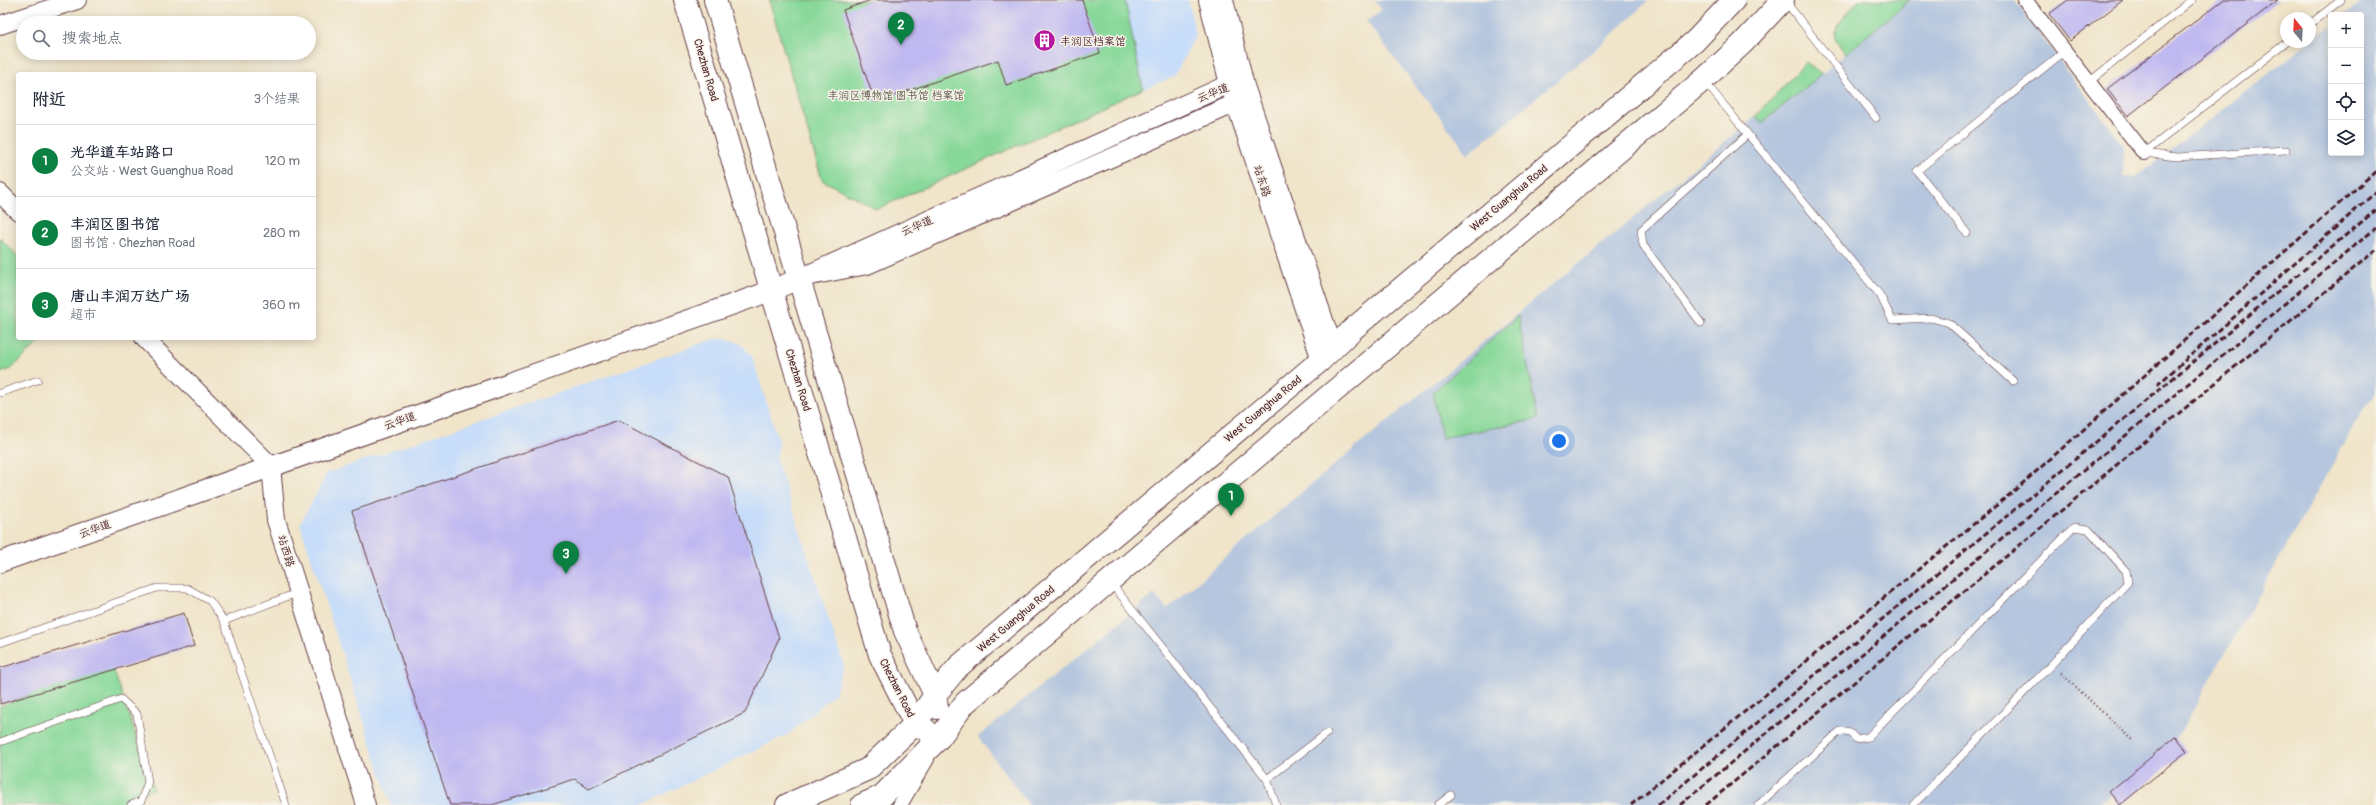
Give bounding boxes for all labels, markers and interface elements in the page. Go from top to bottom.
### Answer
pin: 2 [888,12,914,45]
north arrow [2280,12,2316,48]
map controls [2328,12,2364,156]
button: + [2328,12,2364,48]
search box [16,16,316,60]
icon: search [30,27,52,49]
building icon: 丰润区档案馆 [1031,28,1057,54]
text: 搜索地点 [62,29,122,48]
place label: 丰润区档案馆 [1060,35,1126,48]
street label: Chezhan Road [691,37,721,103]
button: − [2328,48,2364,84]
street label: 云华道 [1195,81,1231,105]
button: locate [2328,84,2364,120]
text: 附近 [32,89,66,110]
park label: 丰润区博物馆 图书馆 档案馆 [828,89,964,102]
text: 3个结果 [254,91,300,107]
button: layers [2328,120,2364,156]
text: 光华道车站路口 [70,143,175,162]
text: 1 [42,153,48,169]
text: 120 m [264,153,300,169]
street label: West Guanghua Road [1468,162,1550,234]
text: 公交站 · West Guanghua Road [70,163,234,179]
street label: 站东路 [1251,163,1273,199]
street label: 云华道 [899,213,935,239]
text: 丰润区图书馆 [70,215,160,234]
text: 2 [41,225,49,241]
text: 280 m [263,225,300,241]
text: 图书馆 · Chezhan Road [70,235,195,251]
text: 唐山丰润万达广场 [70,287,190,306]
text: 3 [41,297,49,313]
text: 360 m [262,297,300,313]
text: 超市 [70,307,96,323]
street label: Chezhan Road [782,347,814,413]
street label: West Guanghua Road [1222,373,1304,445]
street label: 云华道 [382,409,418,433]
your location [1549,431,1569,451]
pin: 1 [1218,483,1244,516]
street label: 云华道 [77,517,113,541]
street label: 站西路 [275,533,297,569]
pin: 3 [553,541,579,574]
street label: West Guanghua Road [975,583,1057,655]
street label: Chezhan Road [877,656,917,720]

